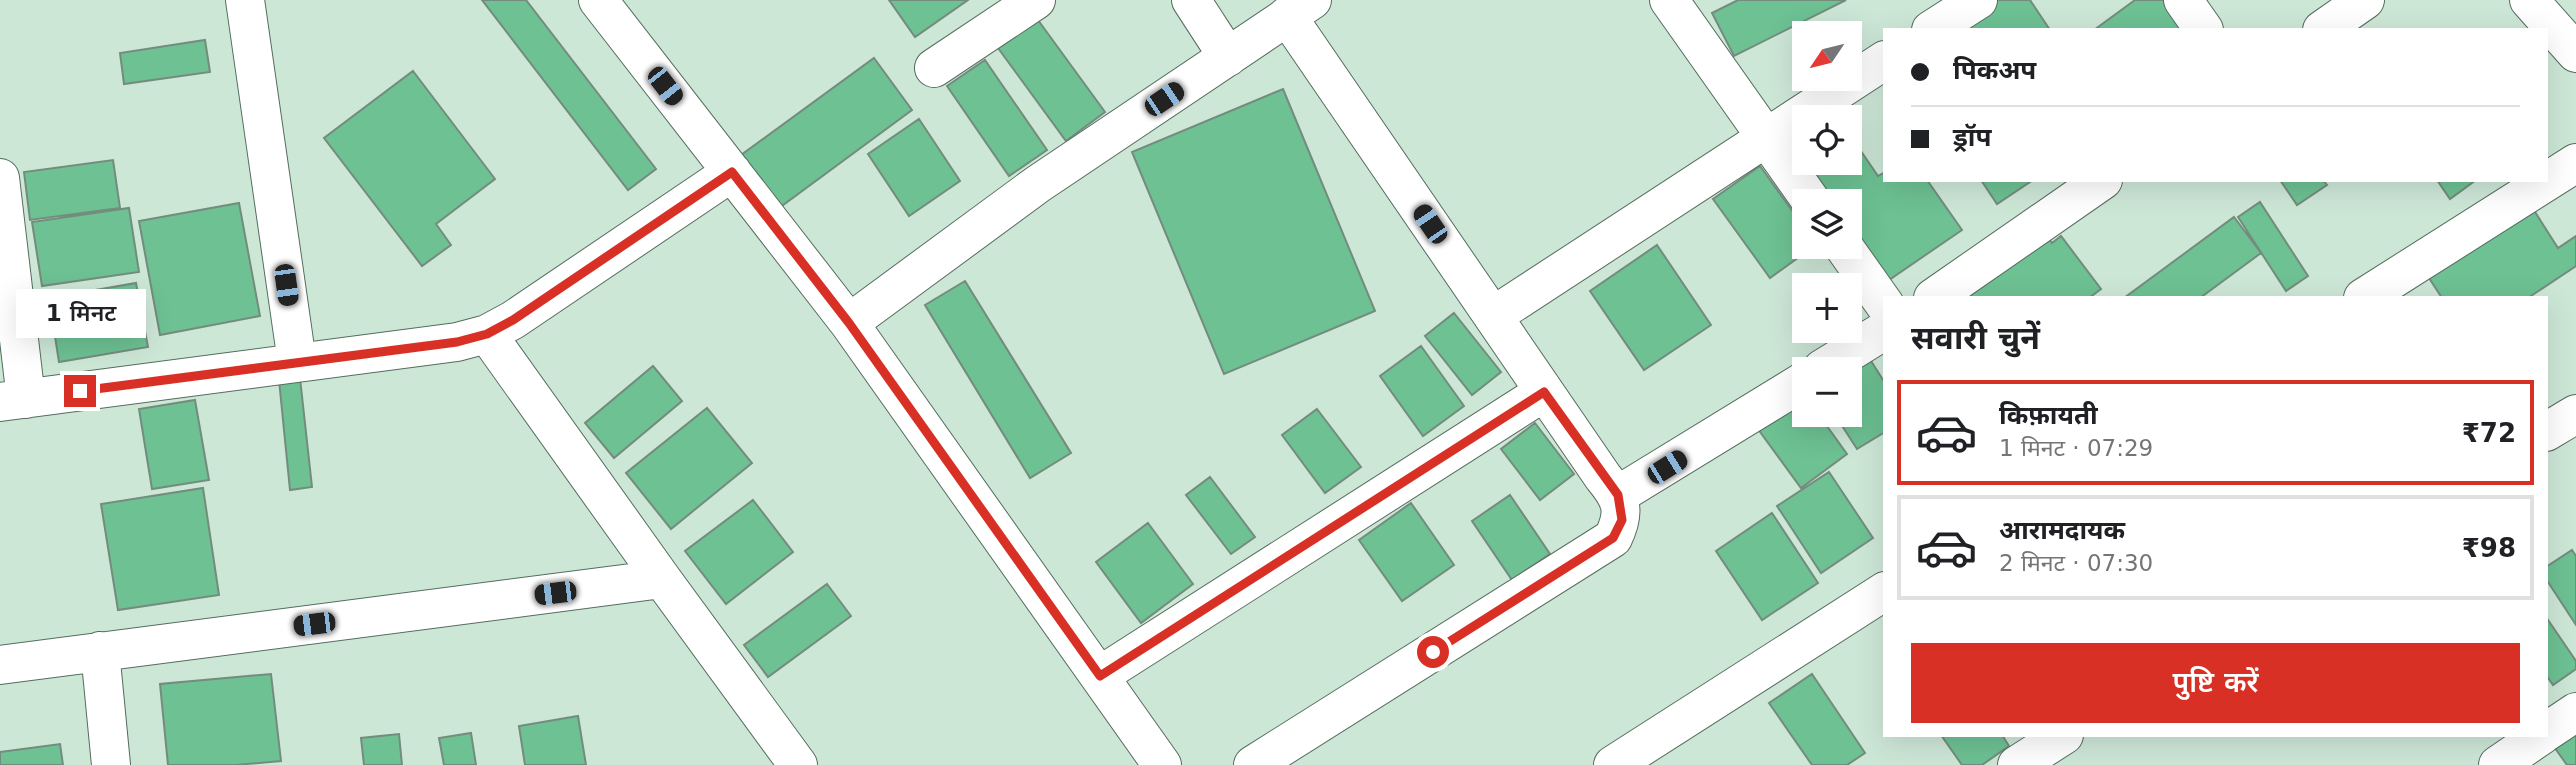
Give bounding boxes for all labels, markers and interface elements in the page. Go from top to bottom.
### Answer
north arrow [1792,21,1862,91]
map controls [1792,21,1862,427]
text: पिकअप [1953,55,2036,85]
car [644,63,687,109]
car [1141,79,1188,119]
button: locate [1792,105,1862,175]
text: ड्रॉप [1953,122,1991,152]
button: layers [1792,189,1862,259]
car [1410,201,1451,247]
car [273,263,300,307]
button: + [1792,273,1862,343]
callout: 1 मिनट [15,290,145,338]
text: 1 मिनट [46,300,116,326]
text: सवारी चुनें [1911,319,2040,357]
button: − [1792,357,1862,427]
route end [64,375,96,407]
text: किफ़ायती [1999,400,2098,430]
icon: car [1915,401,1978,464]
text: ₹72 [2462,418,2516,448]
text: 1 मिनट · 07:29 [1999,435,2153,461]
car [1644,447,1691,487]
text: आरामदायक [1999,515,2125,545]
icon: car [1915,516,1978,579]
text: ₹98 [2462,533,2516,563]
text: 2 मिनट · 07:30 [1999,550,2153,576]
car [533,580,578,606]
car [292,611,337,637]
route start [1417,636,1449,668]
button: पुष्टि करें [1911,643,2520,723]

